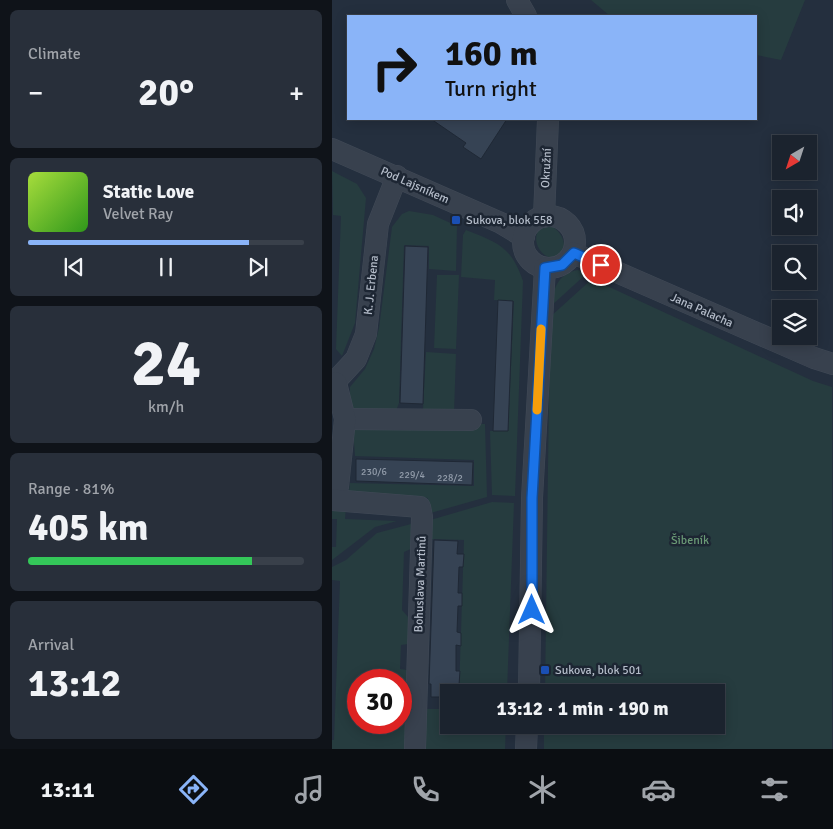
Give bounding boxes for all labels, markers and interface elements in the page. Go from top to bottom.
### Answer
text: 160 m [445,32,538,75]
icon: right [362,35,427,100]
text: Climate [28,44,81,64]
text: 20° [138,69,194,116]
text: Turn right [445,75,537,102]
text: − [28,76,43,110]
text: + [289,76,304,110]
north arrow [772,135,817,180]
map controls [772,135,817,345]
street label: Okružní [538,147,555,188]
street label: Pod Lajsníkem [378,164,452,207]
text: Static Love [103,180,194,204]
button: sound [772,190,817,235]
text: Velvet Ray [103,204,173,224]
place label: Sukova, blok 558 [466,213,553,228]
marker: Sukova, blok 558 [450,214,462,226]
pin [580,244,622,286]
button: search [772,245,817,290]
icon: arrive [587,251,615,279]
icon: previous [60,253,88,281]
icon: pause [152,253,180,281]
icon: next [244,253,272,281]
street label: K. J. Erbena [361,254,382,316]
street label: Jana Palacha [668,290,735,331]
button: layers [772,300,817,345]
text: 24 [131,324,201,404]
text: km/h [148,397,184,417]
house number: 230/6 [361,466,387,478]
house number: 229/4 [399,469,426,481]
house number: 228/2 [437,472,463,484]
text: Range · 81% [28,479,114,499]
text: 405 km [28,504,149,551]
park label: Šibeník [671,533,709,548]
street label: Bohuslava Martinů [411,536,430,633]
position arrow [505,583,557,635]
text: Arrival [28,635,74,655]
text: 13:12 [28,660,121,707]
place label: Sukova, blok 501 [555,663,642,678]
marker: Sukova, blok 501 [539,664,551,676]
speed limit sign: 30 [347,669,412,734]
text: 13:12 · 1 min · 190 m [496,697,669,721]
icon: directions [176,772,211,807]
icon: music [292,772,327,807]
icon: phone [408,772,443,807]
icon: climate [525,772,560,807]
icon: car [641,772,676,807]
icon: filters [757,772,792,807]
text: 13:11 [41,776,95,803]

